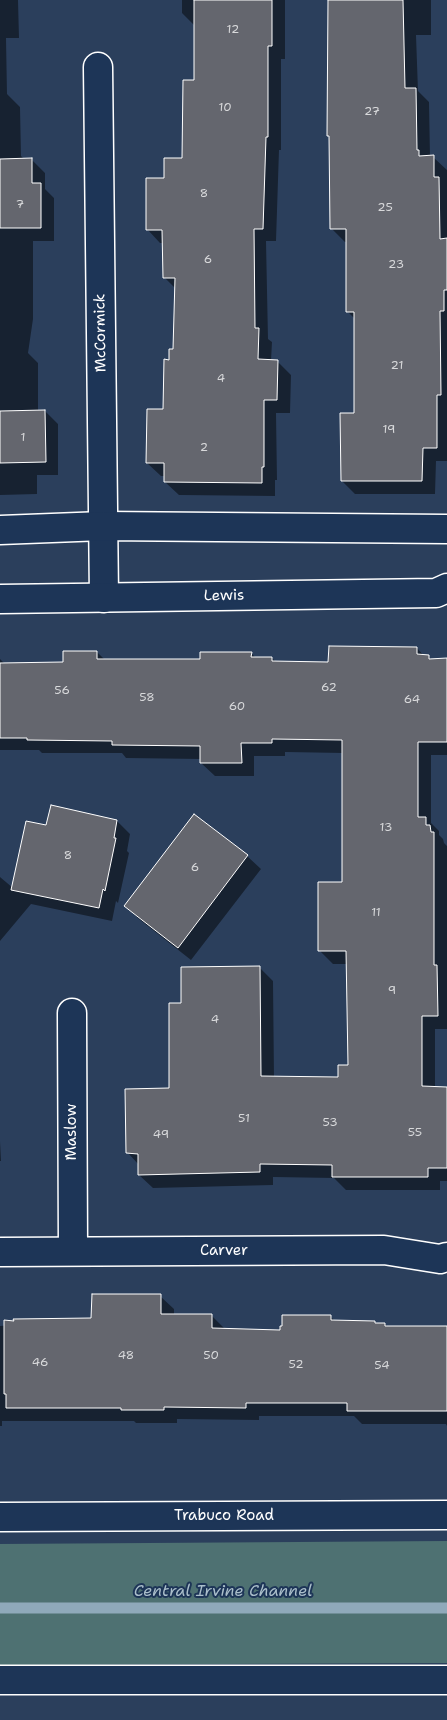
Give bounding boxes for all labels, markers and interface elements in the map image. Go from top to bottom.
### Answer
house number: 12 [227,23,239,37]
house number: 10 [218,101,232,115]
house number: 27 [364,105,380,119]
house number: 8 [200,187,208,201]
house number: 7 [16,198,24,212]
house number: 25 [377,201,393,215]
house number: 6 [204,253,212,267]
house number: 23 [388,258,404,272]
street label: McCormick [91,294,111,372]
house number: 21 [391,359,403,373]
house number: 4 [217,372,225,386]
house number: 19 [383,423,395,437]
house number: 1 [20,431,26,445]
house number: 2 [200,441,208,455]
street label: Lewis [204,587,244,605]
house number: 62 [321,681,337,695]
house number: 56 [54,684,70,698]
house number: 58 [139,691,155,705]
house number: 64 [404,693,420,707]
house number: 60 [229,700,245,714]
house number: 13 [380,821,392,835]
house number: 8 [64,849,72,863]
house number: 6 [191,861,199,875]
house number: 11 [371,906,381,920]
house number: 9 [388,984,396,998]
house number: 4 [211,1013,219,1027]
street label: Maslow [63,1103,81,1161]
house number: 51 [238,1112,250,1126]
house number: 53 [322,1116,338,1130]
house number: 55 [408,1126,422,1140]
house number: 49 [153,1128,169,1142]
street label: Carver [200,1242,248,1260]
house number: 48 [118,1349,134,1363]
house number: 50 [203,1349,219,1363]
house number: 46 [32,1356,48,1370]
house number: 52 [288,1358,304,1372]
house number: 54 [374,1359,390,1373]
street label: Trabuco Road [174,1507,274,1525]
water label: Central Irvine Channel [134,1582,312,1602]

